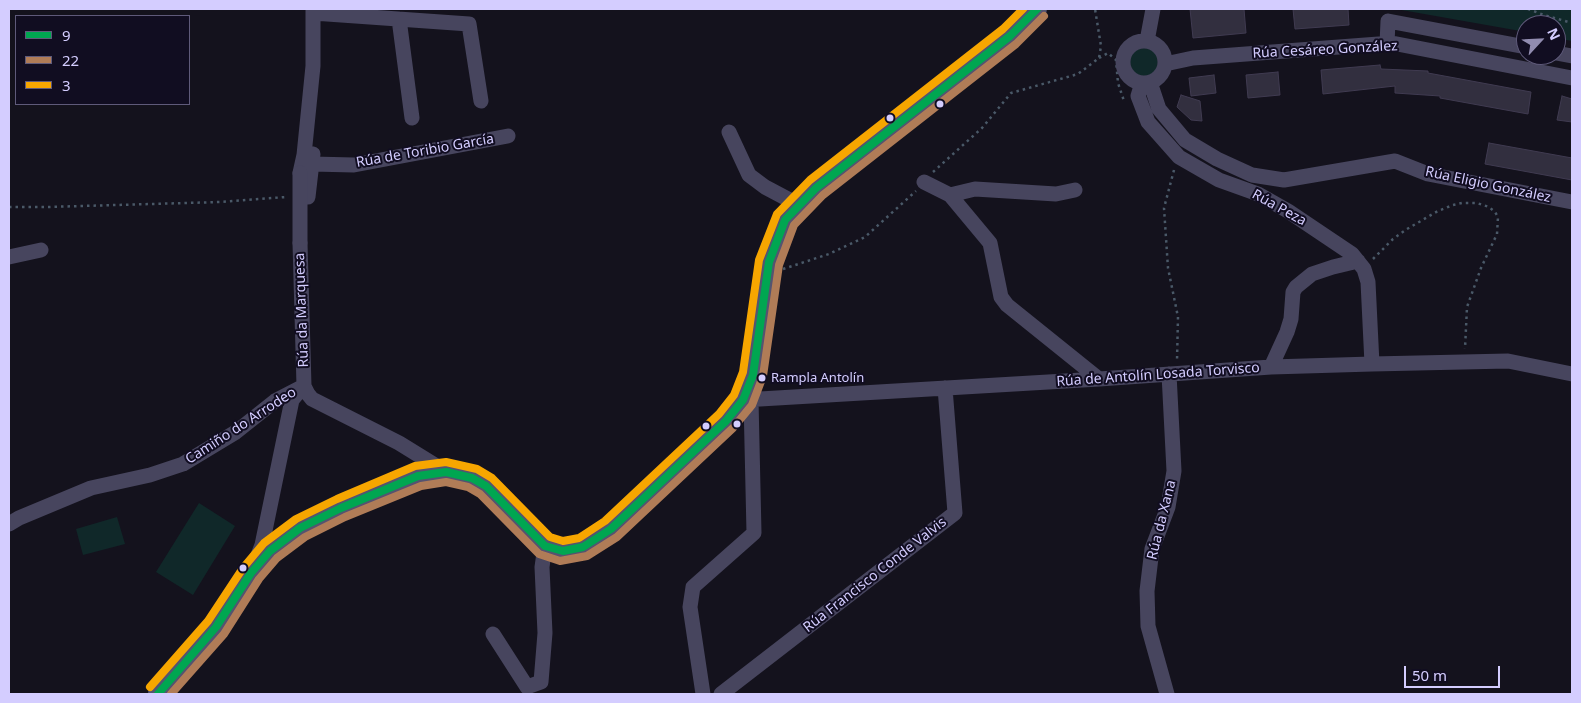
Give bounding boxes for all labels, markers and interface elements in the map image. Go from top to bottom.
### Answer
legend [15,15,190,105]
north arrow [1516,15,1566,65]
text: 9 [62,25,71,45]
text: N [1543,25,1565,43]
street label: Rúa Cesáreo González [1252,38,1398,62]
text: 22 [62,50,79,70]
text: 3 [62,75,71,95]
unlabelled marker [935,99,945,109]
unlabelled marker [885,113,895,123]
street label: Rúa de Toribio García [355,131,495,171]
street label: Rúa Eligio González [1424,163,1552,207]
street label: Rúa Peza [1249,186,1309,230]
street label: Rúa da Marquesa [292,252,312,368]
street label: Rúa de Antolín Losada Torvisco [1056,360,1260,390]
place label: Rampla Antolín [771,370,864,386]
marker: Rampla Antolín [757,373,767,383]
street label: Camiño do Arrodeo [183,384,299,468]
unlabelled marker [732,419,742,429]
unlabelled marker [701,421,711,431]
street label: Rúa da Xana [1144,478,1180,562]
street label: Rúa Francisco Conde Valvis [800,514,950,636]
unlabelled marker [238,563,248,573]
scale bar [1406,656,1502,688]
text: 50 m [1412,665,1447,685]

